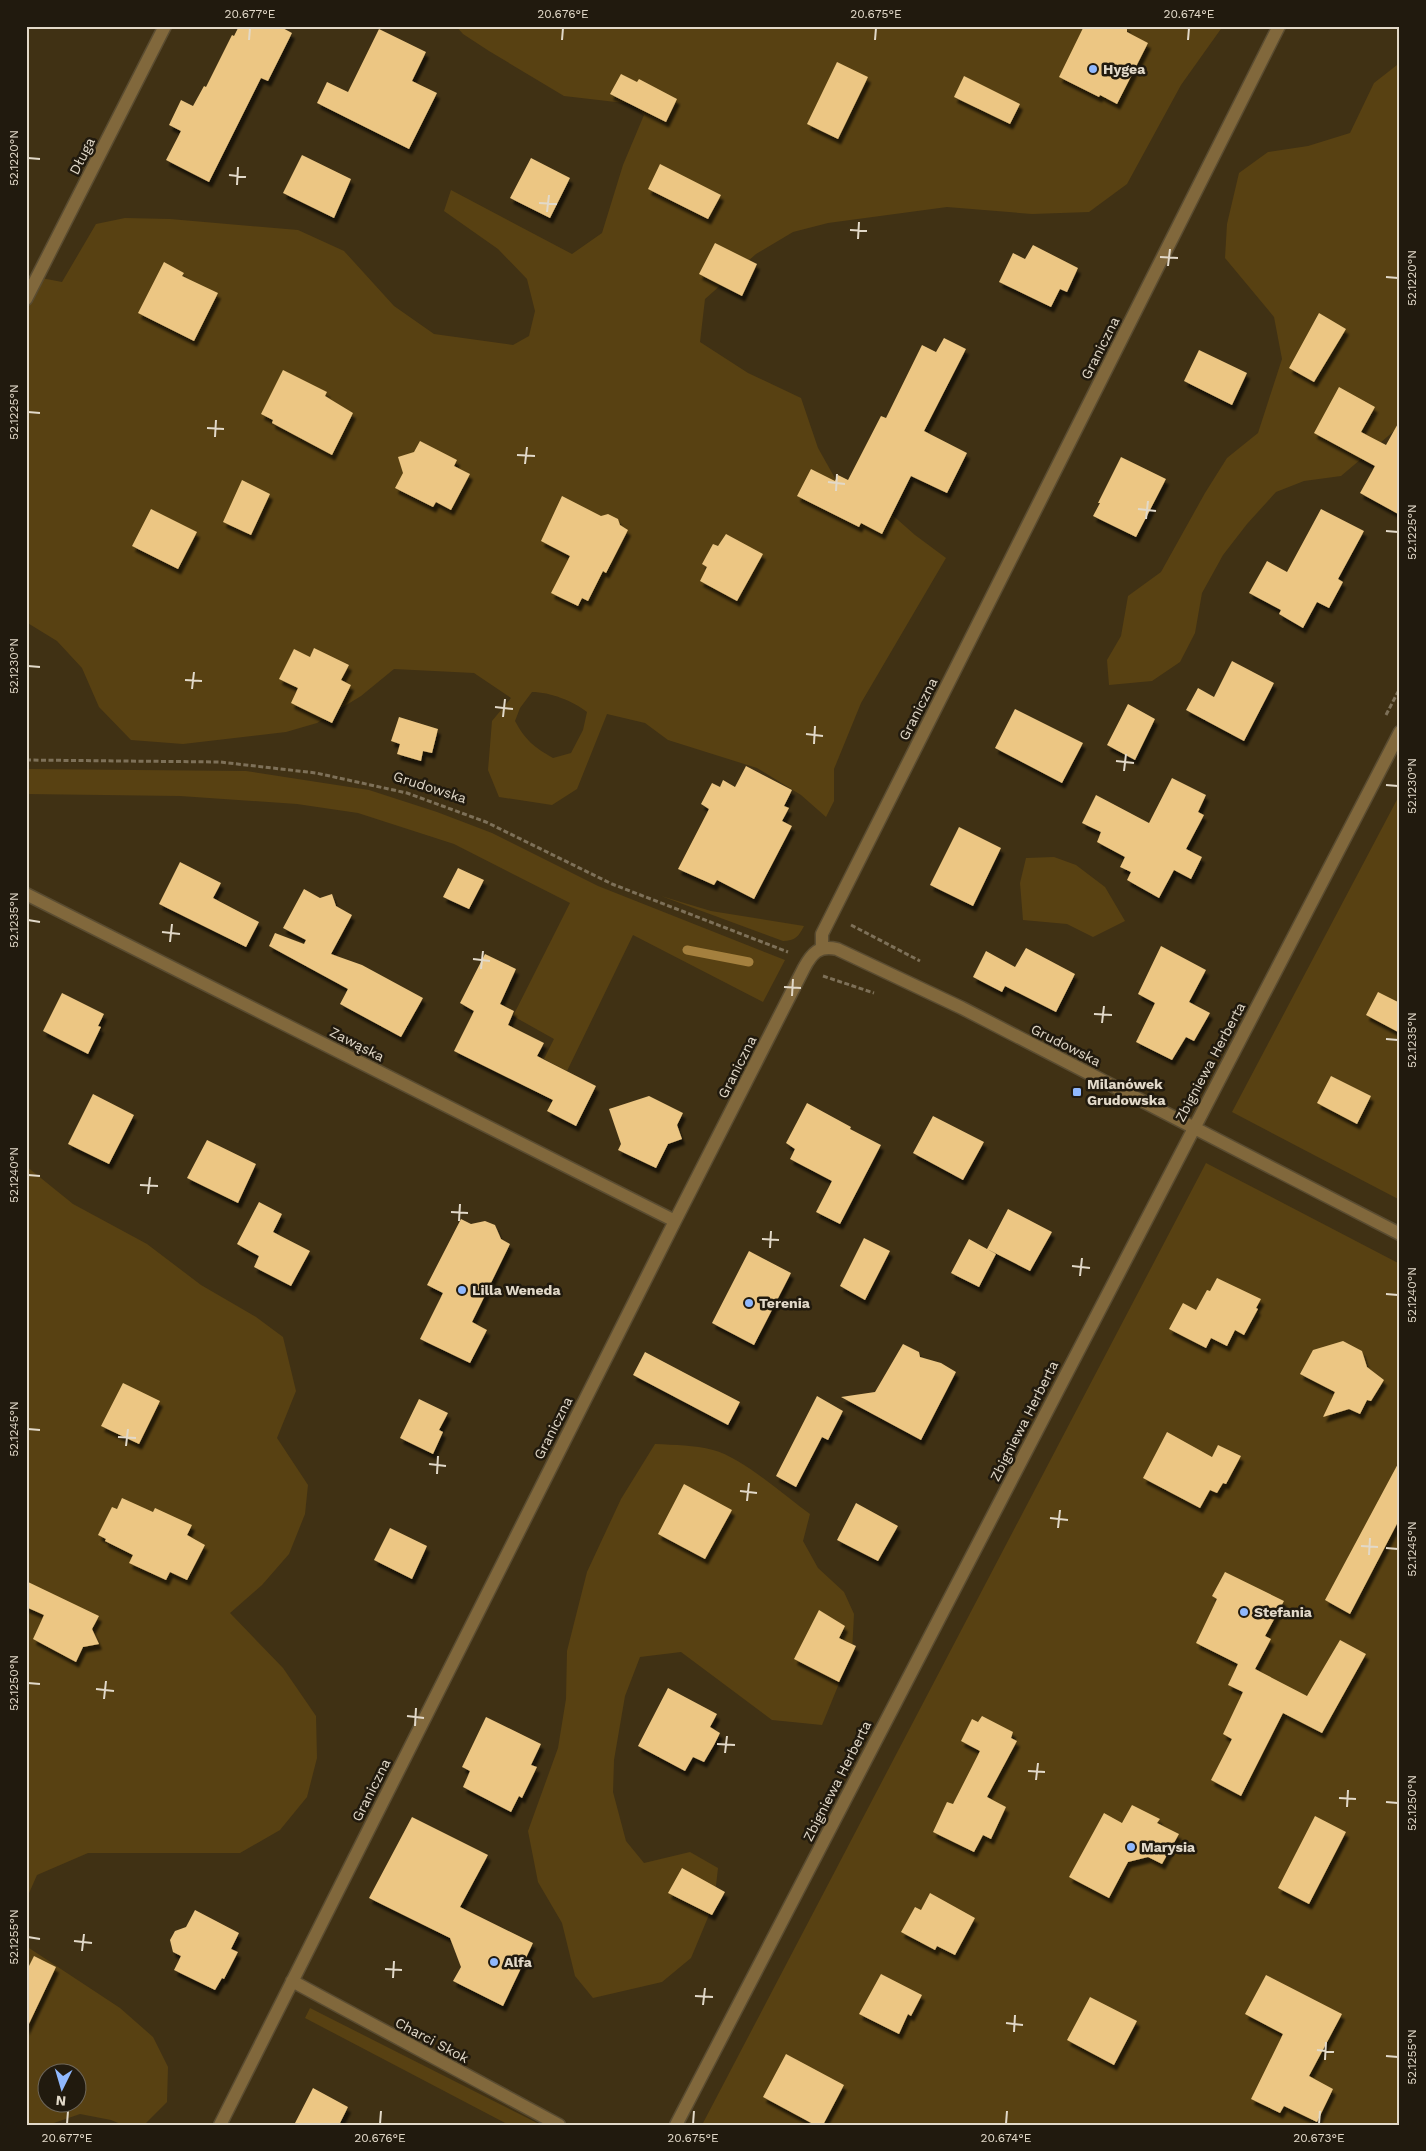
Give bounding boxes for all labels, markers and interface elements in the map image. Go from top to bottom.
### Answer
text: 20.677°E [224,7,276,21]
text: 20.676°E [537,7,589,21]
text: 20.675°E [850,7,902,21]
text: 20.674°E [1164,7,1215,21]
place label: Hygea [1103,61,1146,77]
marker: Hygea [1087,63,1099,75]
text: 52.1220°N [7,130,21,186]
street label: Długa [66,135,98,177]
text: 52.1220°N [1405,250,1419,306]
street label: Graniczna [1077,314,1123,382]
text: 52.1225°N [7,384,21,440]
text: 52.1225°N [1405,504,1419,560]
text: 52.1230°N [7,638,21,694]
street label: Graniczna [895,675,941,743]
text: 52.1230°N [1405,758,1419,814]
street label: Grudowska [391,768,469,806]
text: 52.1235°N [7,892,21,948]
street label: Zbigniewa Herberta [1172,1000,1248,1124]
text: 52.1235°N [1405,1012,1419,1068]
street label: Grudowska [1028,1021,1104,1069]
street label: Zawąska [327,1023,387,1065]
street label: Graniczna [714,1033,760,1101]
place label: Milanówek Grudowska [1087,1076,1166,1108]
marker: Milanówek Grudowska [1071,1086,1083,1098]
text: 52.1240°N [7,1147,21,1203]
text: 52.1240°N [1405,1267,1419,1323]
place label: Lilla Weneda [472,1282,561,1298]
marker: Lilla Weneda [456,1284,468,1296]
place label: Terenia [759,1295,811,1311]
marker: Terenia [743,1297,755,1309]
street label: Zbigniewa Herberta [987,1358,1061,1484]
street label: Graniczna [530,1394,576,1462]
text: 52.1245°N [7,1401,21,1457]
text: 52.1245°N [1405,1521,1419,1577]
place label: Stefania [1254,1604,1313,1620]
marker: Stefania [1238,1606,1250,1618]
text: 52.1250°N [7,1655,21,1711]
street label: Zbigniewa Herberta [800,1718,874,1844]
street label: Graniczna [348,1756,394,1824]
text: 52.1250°N [1405,1775,1419,1831]
place label: Marysia [1141,1839,1196,1855]
marker: Marysia [1125,1841,1137,1853]
text: 52.1255°N [7,1909,21,1965]
place label: Alfa [504,1954,533,1970]
marker: Alfa [488,1956,500,1968]
street label: Charci Skok [392,2014,472,2066]
text: 52.1255°N [1405,2029,1419,2085]
north arrow [38,2064,88,2114]
text: N [55,2093,67,2109]
text: 20.677°E [41,2131,93,2145]
text: 20.676°E [354,2131,406,2145]
text: 20.675°E [667,2131,719,2145]
text: 20.674°E [981,2131,1032,2145]
text: 20.673°E [1293,2131,1345,2145]

